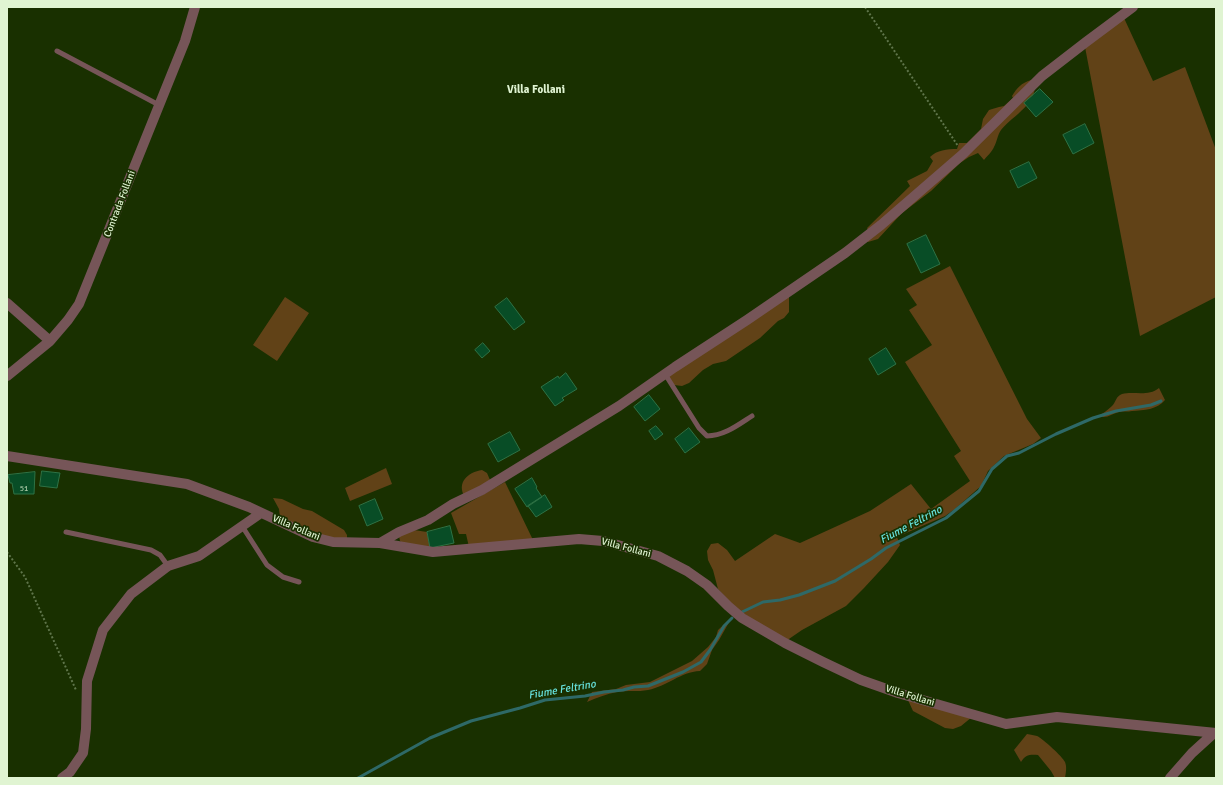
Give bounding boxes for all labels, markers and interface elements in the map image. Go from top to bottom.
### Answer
district label: Villa Follani [507,83,565,97]
street label: Contrada Follani [102,169,138,239]
house number: 51 [20,484,28,494]
water label: Fiume Feltrino [878,503,944,547]
street label: Villa Follani [270,513,322,543]
street label: Villa Follani [600,536,652,560]
water label: Fiume Feltrino [527,678,597,702]
street label: Villa Follani [884,683,936,709]

